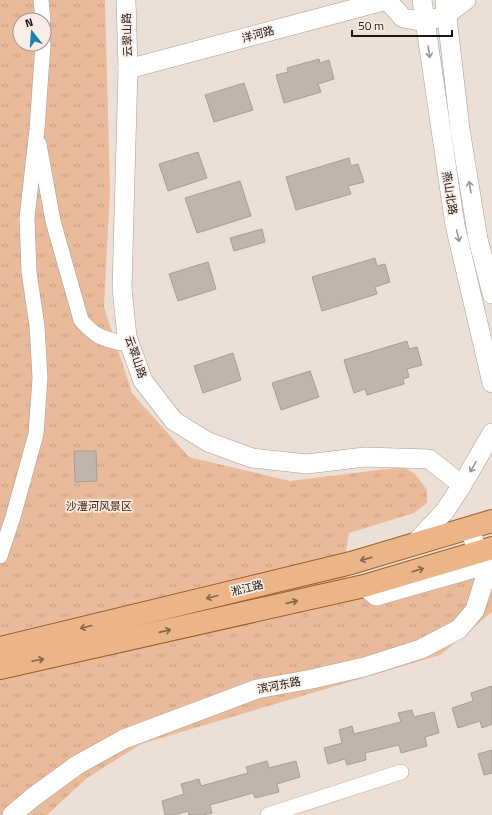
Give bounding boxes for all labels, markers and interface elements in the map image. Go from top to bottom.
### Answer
north arrow [12,12,52,52]
scale bar [352,12,452,38]
street label: 云翠山路 [118,13,136,57]
text: N [23,14,35,31]
text: 50 m [358,16,384,35]
street label: 洋河路 [240,22,276,46]
one-way arrow [425,46,433,59]
street label: 燕山北路 [439,170,461,216]
one-way arrow [466,181,474,194]
one-way arrow [455,229,462,242]
street label: 云翠山路 [121,334,151,380]
one-way arrow [468,461,476,473]
park label: 沙澧河风景区 [66,498,132,514]
one-way arrow [359,556,372,563]
one-way arrow [411,566,424,573]
street label: 淞江路 [229,576,265,600]
one-way arrow [206,593,219,601]
one-way arrow [285,598,298,606]
one-way arrow [80,624,93,632]
one-way arrow [158,626,171,634]
one-way arrow [31,655,44,663]
street label: 滨河东路 [256,673,302,697]

